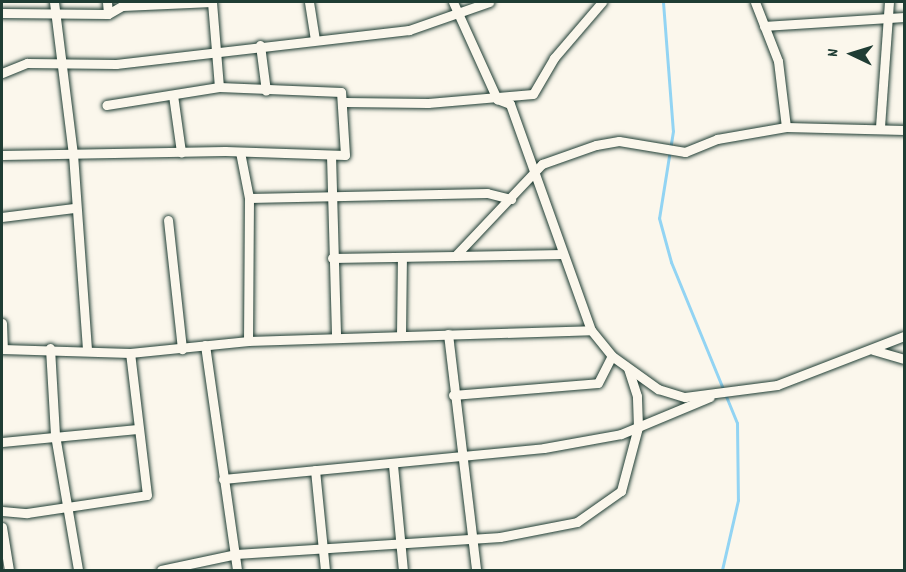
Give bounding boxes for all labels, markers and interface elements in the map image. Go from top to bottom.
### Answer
north arrow [822,24,882,84]
text: N [822,48,845,57]

